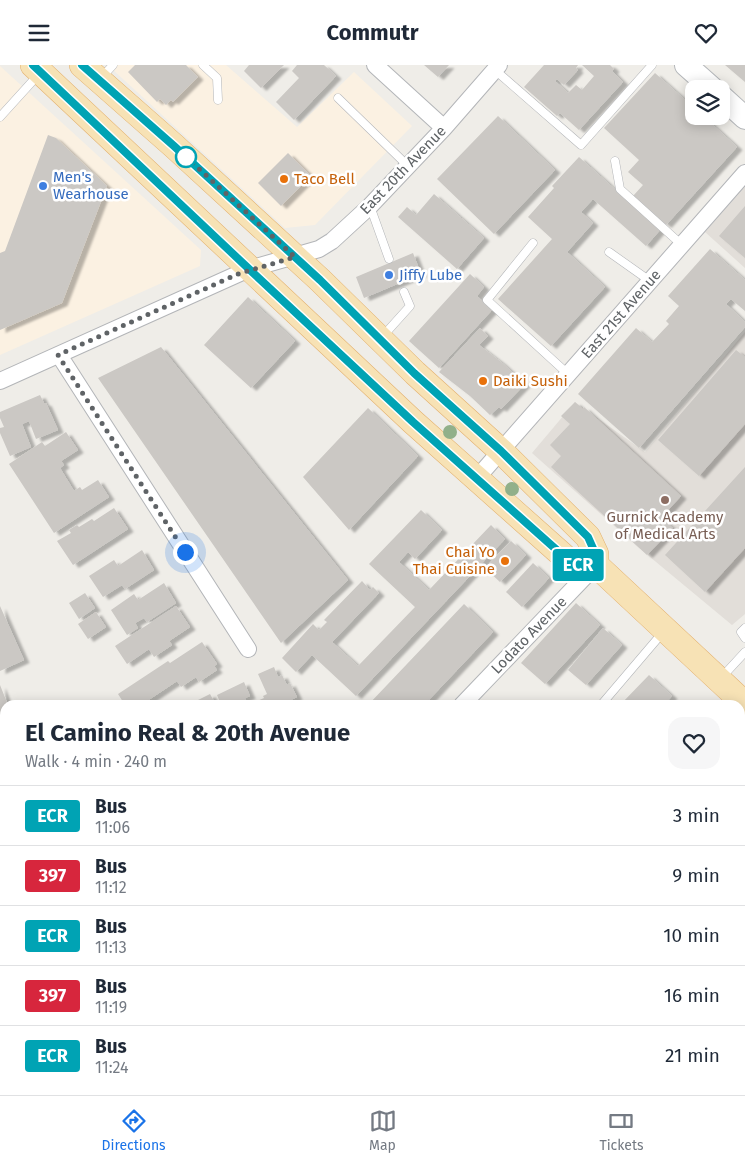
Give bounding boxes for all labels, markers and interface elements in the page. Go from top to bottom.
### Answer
icon: menu [25,19,53,47]
text: Commutr [326,19,419,46]
icon: heart [692,19,720,47]
map controls [685,80,730,125]
button: layers [685,80,730,125]
street label: East 20th Avenue [356,122,450,218]
unlabelled marker [175,146,197,168]
place label: Men's Wearhouse [53,168,129,203]
place label: Taco Bell [294,170,355,188]
marker: Taco Bell [278,173,290,185]
marker: Men's Wearhouse [37,180,49,192]
place label: Jiffy Lube [399,266,462,284]
street label: East 21st Avenue [577,266,665,362]
marker: Jiffy Lube [383,269,395,281]
place label: Daiki Sushi [493,372,568,390]
marker: Daiki Sushi [477,375,489,387]
marker: Gurnick Academy of Medical Arts [659,494,671,506]
place label: Gurnick Academy of Medical Arts [607,508,724,543]
your location [173,540,198,565]
place label: Chai Yo Thai Cuisine [413,543,495,578]
line badge: ECR [549,549,607,581]
text: ECR [563,554,593,576]
marker: Chai Yo Thai Cuisine [499,555,511,567]
street label: Lodato Avenue [488,593,570,677]
button: heart [668,717,720,769]
text: El Camino Real & 20th Avenue [25,719,350,747]
text: Walk · 4 min · 240 m [25,752,167,771]
text: Bus [95,795,127,818]
text: 3 min [673,804,720,827]
text: ECR [37,805,68,827]
text: 11:06 [95,818,130,837]
text: Bus [95,855,127,878]
text: 9 min [672,864,720,887]
text: 397 [39,865,66,887]
text: 11:12 [95,878,127,897]
text: Bus [95,915,127,938]
text: 10 min [663,924,720,947]
text: ECR [37,925,68,947]
text: 11:13 [95,938,127,957]
text: Bus [95,975,127,998]
text: 16 min [664,984,720,1007]
text: 397 [39,985,66,1007]
text: 11:19 [95,998,127,1017]
text: Bus [95,1035,127,1058]
text: 21 min [665,1044,720,1067]
text: ECR [37,1045,68,1067]
text: 11:24 [95,1058,128,1077]
tab: Directions [101,1107,166,1154]
tab: Map [369,1107,397,1154]
tab: Tickets [599,1107,644,1154]

